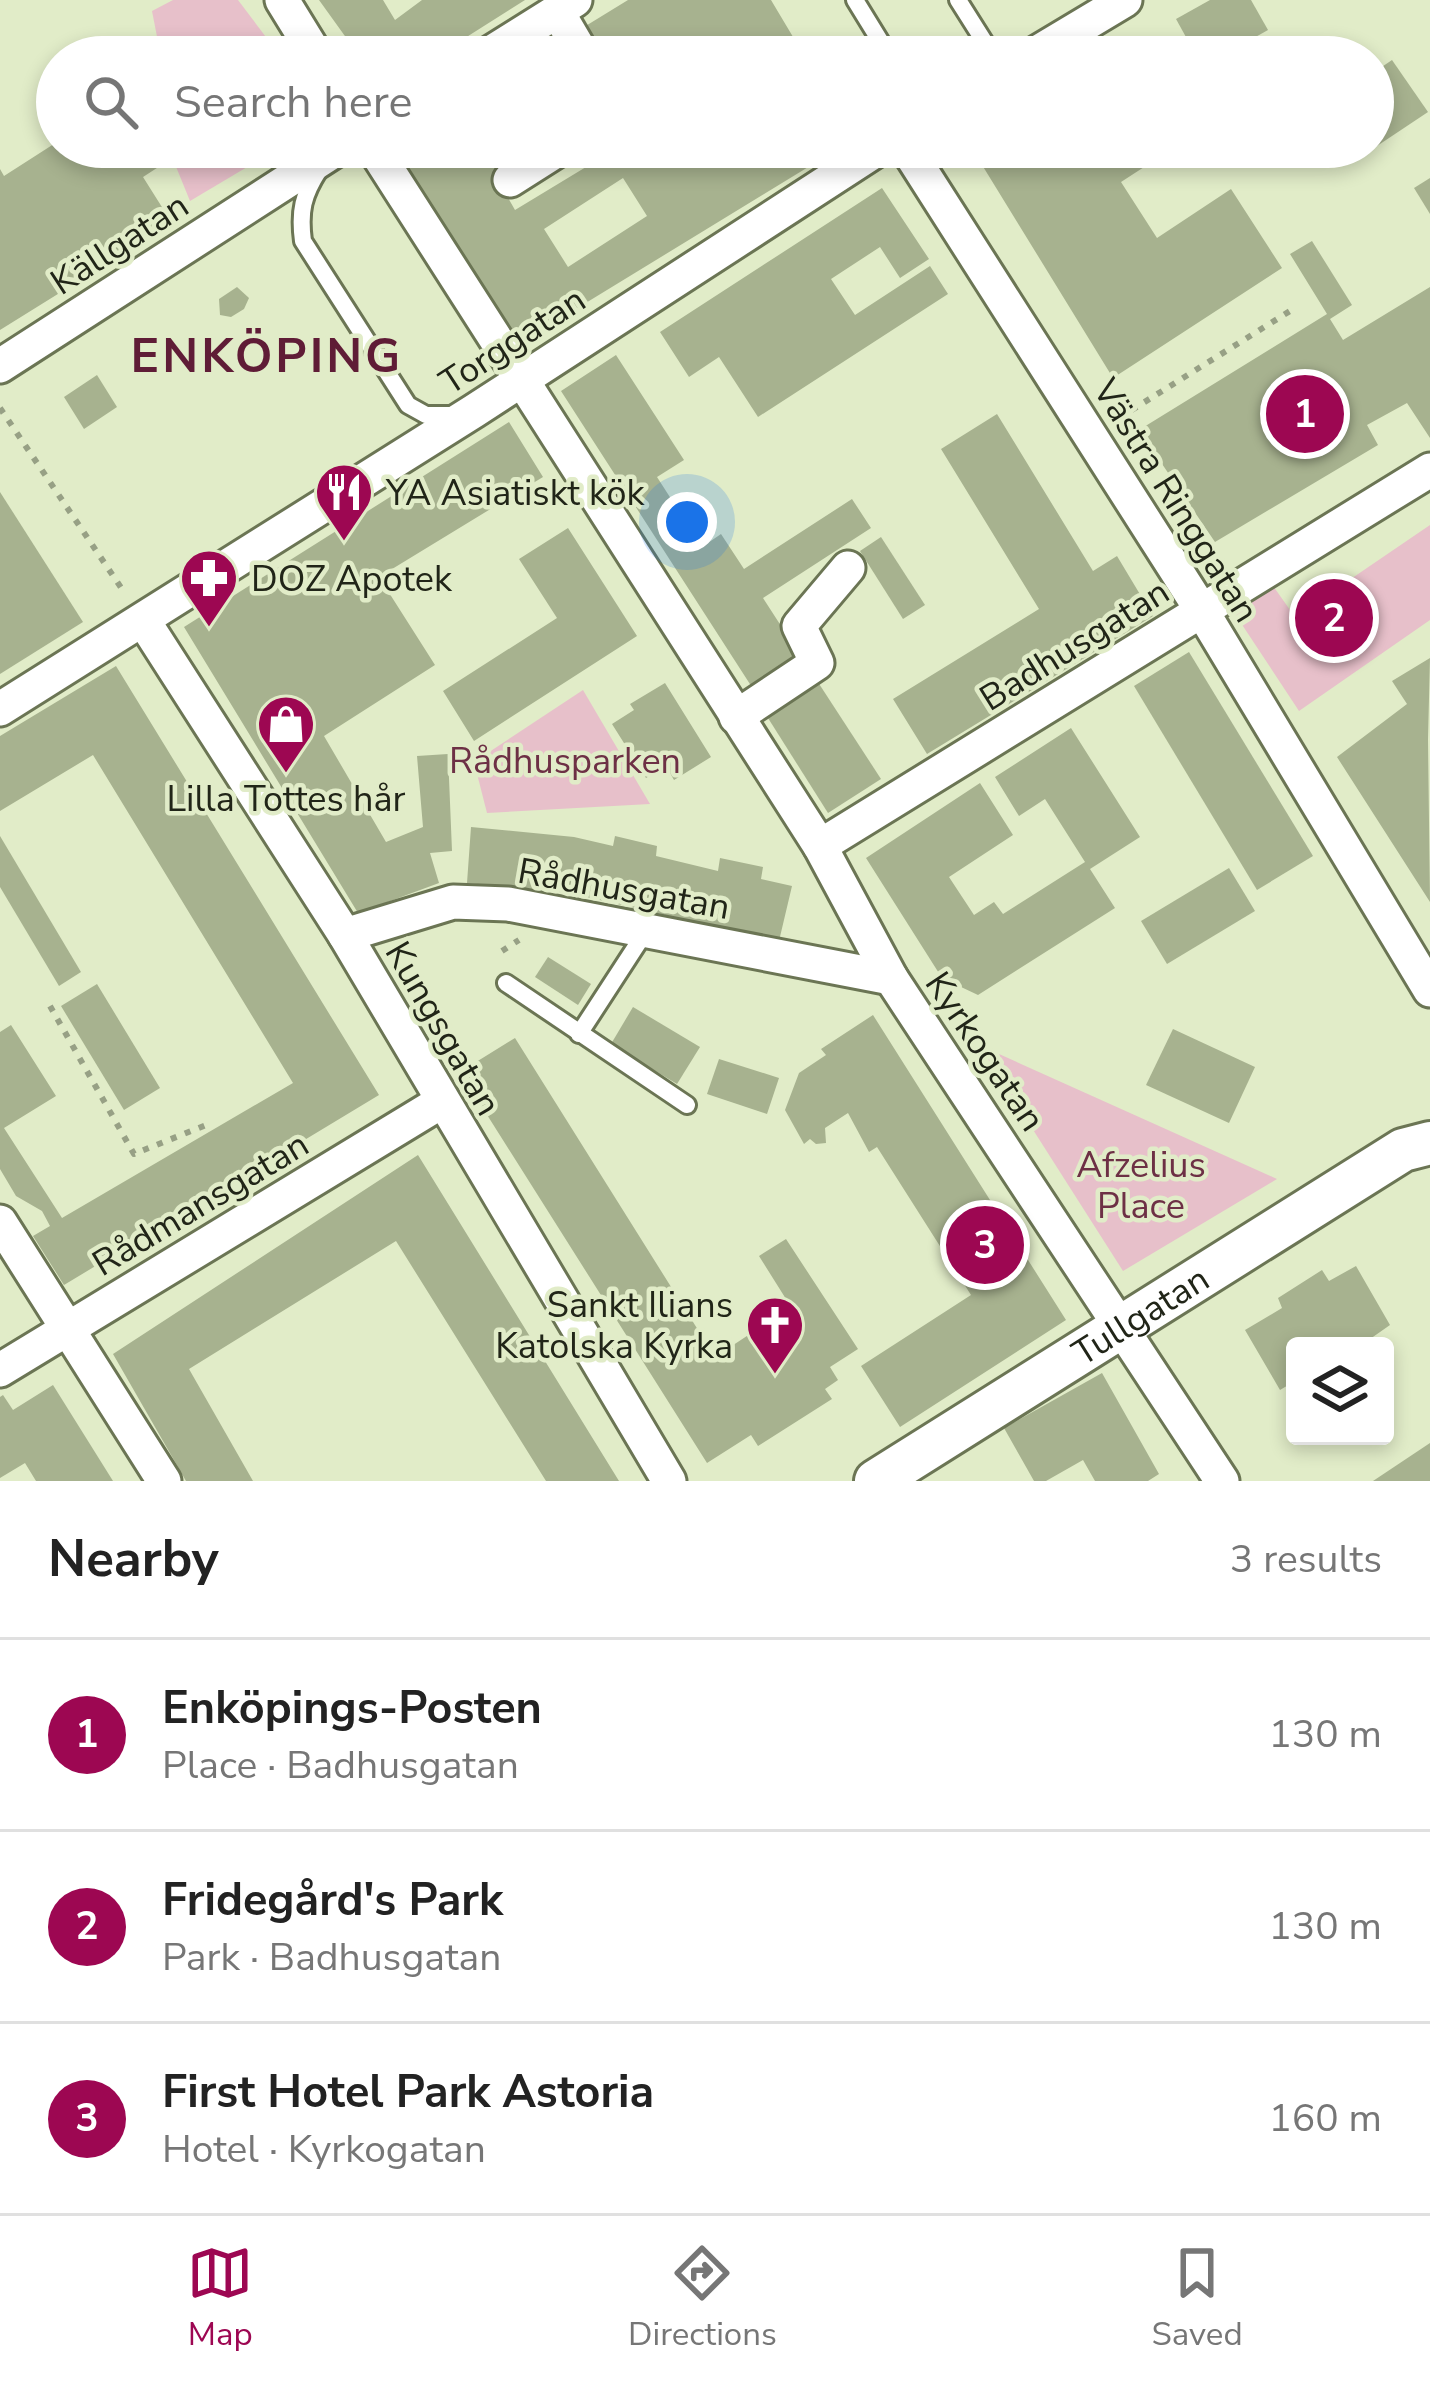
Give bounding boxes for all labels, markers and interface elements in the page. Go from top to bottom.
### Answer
search box [36,36,1394,168]
icon: search [78,69,144,135]
text: Search here [174,72,413,133]
street label: Källgatan [41,181,198,307]
street label: Torggatan [430,276,595,407]
district label: ENKÖPING [131,323,403,389]
street label: Västra Ringgatan [1081,369,1270,632]
pin: 1 [1266,369,1344,459]
restaurant icon: YA Asiatiskt kök [313,461,375,543]
place label: YA Asiatiskt kök [385,469,646,518]
your location [657,492,717,552]
pharmacy icon: DOZ Apotek [178,547,240,629]
place label: DOZ Apotek [251,555,453,604]
street label: Badhusgatan [971,568,1179,723]
pin: 2 [1295,573,1373,663]
shop icon: Lilla Tottes hår [255,693,317,775]
park label: Rådhusparken [449,737,681,786]
place label: Lilla Tottes hår [167,775,406,824]
street label: Rådhusgatan [514,847,734,932]
street label: Kungsgatan [373,933,512,1125]
street label: Kyrkogatan [913,962,1056,1141]
street label: Rådmansgatan [84,1120,318,1288]
park label: Afzelius Place [1076,1141,1206,1231]
pin: 3 [946,1200,1024,1290]
street label: Tullgatan [1063,1255,1219,1378]
place label: Sankt Ilians Katolska Kyrka [495,1281,733,1371]
church icon: Sankt Ilians Katolska Kyrka [744,1294,806,1376]
map controls [1286,1337,1394,1445]
button: layers [1286,1337,1394,1445]
text: Nearby [48,1524,219,1594]
text: 3 results [1230,1533,1382,1586]
text: Enköpings-Posten [162,1678,542,1739]
text: 1 [75,1708,99,1761]
text: 130 m [1268,1708,1382,1761]
text: Place · Badhusgatan [162,1739,519,1792]
text: Fridegård's Park [162,1870,503,1931]
text: 2 [75,1900,99,1953]
text: 130 m [1268,1900,1382,1953]
text: Park · Badhusgatan [162,1931,501,1984]
text: First Hotel Park Astoria [162,2062,654,2123]
text: 3 [75,2092,99,2145]
text: 160 m [1268,2092,1382,2145]
text: Hotel · Kyrkogatan [162,2123,486,2176]
tab: Map [187,2240,253,2357]
tab: Directions [628,2240,777,2357]
tab: Saved [1151,2240,1243,2357]

